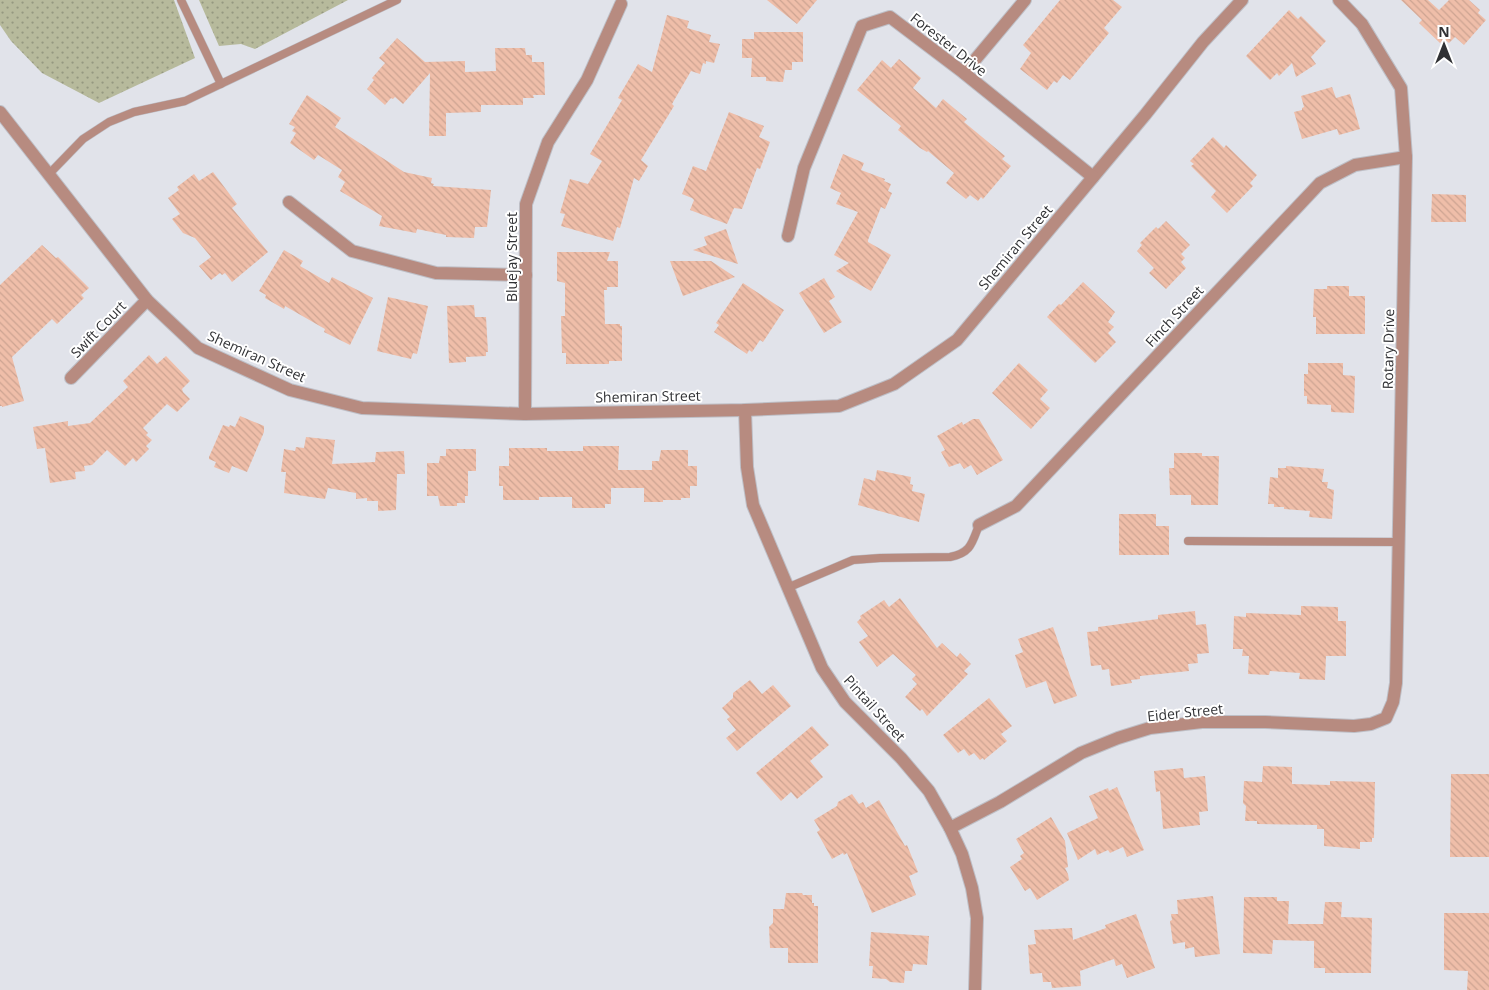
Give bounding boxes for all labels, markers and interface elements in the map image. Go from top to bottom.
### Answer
street label: Forester Drive [907,8,991,80]
north arrow [1419,20,1469,70]
text: N [1438,22,1450,41]
street label: Shemiran Street [974,201,1056,293]
street label: Bluejay Street [502,212,521,302]
street label: Finch Street [1141,281,1207,351]
street label: Swift Court [66,297,130,361]
street label: Rotary Drive [1378,308,1398,389]
street label: Shemiran Street [205,326,309,386]
street label: Shemiran Street [595,386,701,406]
street label: Pintail Street [840,671,910,745]
street label: Eider Street [1146,699,1224,725]

